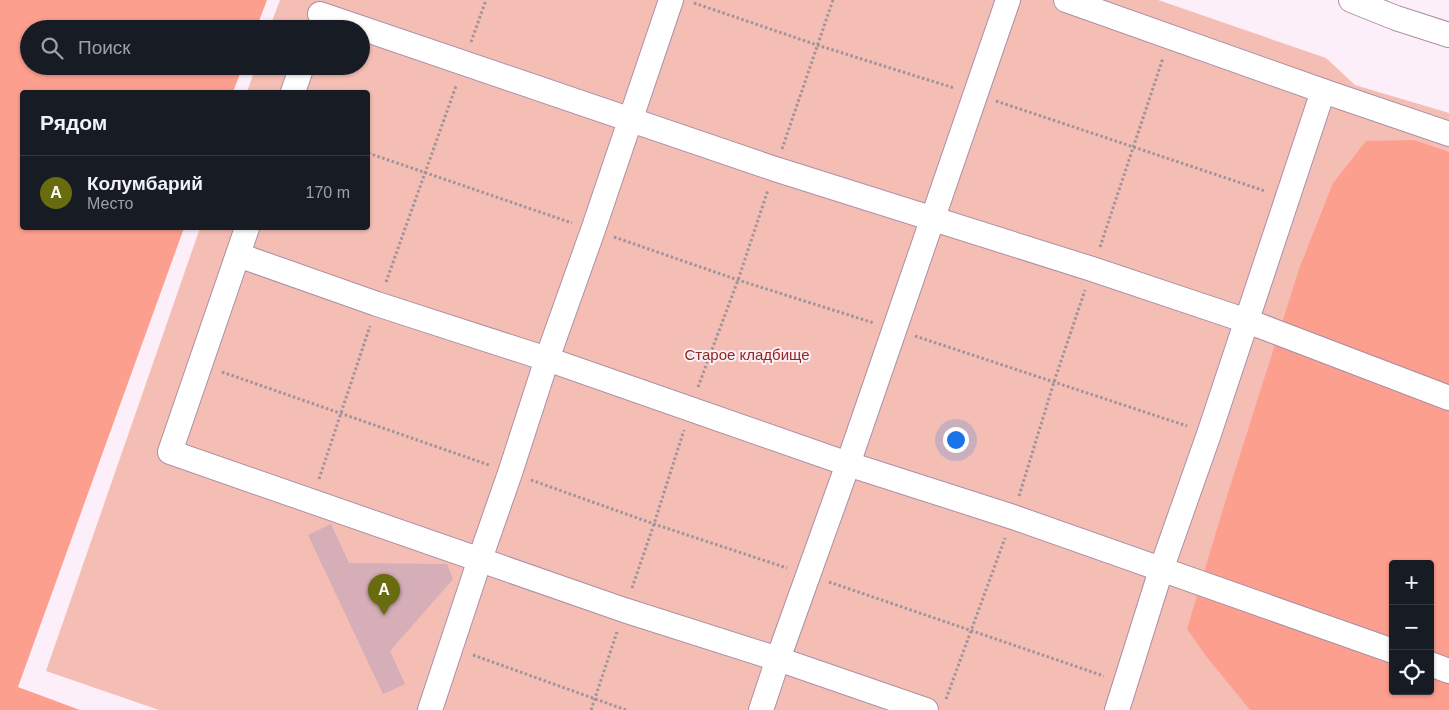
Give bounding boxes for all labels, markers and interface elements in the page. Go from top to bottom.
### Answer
search box [20,20,370,75]
icon: search [38,34,66,62]
text: Поиск [78,37,131,58]
text: Рядом [40,111,107,134]
text: Колумбарий [87,173,203,194]
text: A [50,184,62,201]
text: 170 m [306,184,350,201]
text: Место [87,195,133,212]
park label: Старое кладбище [684,346,810,363]
your location [943,427,969,453]
map controls [1389,560,1434,695]
button: + [1389,560,1434,605]
pin: A [368,574,400,615]
button: − [1389,605,1434,650]
button: locate [1389,650,1434,695]

